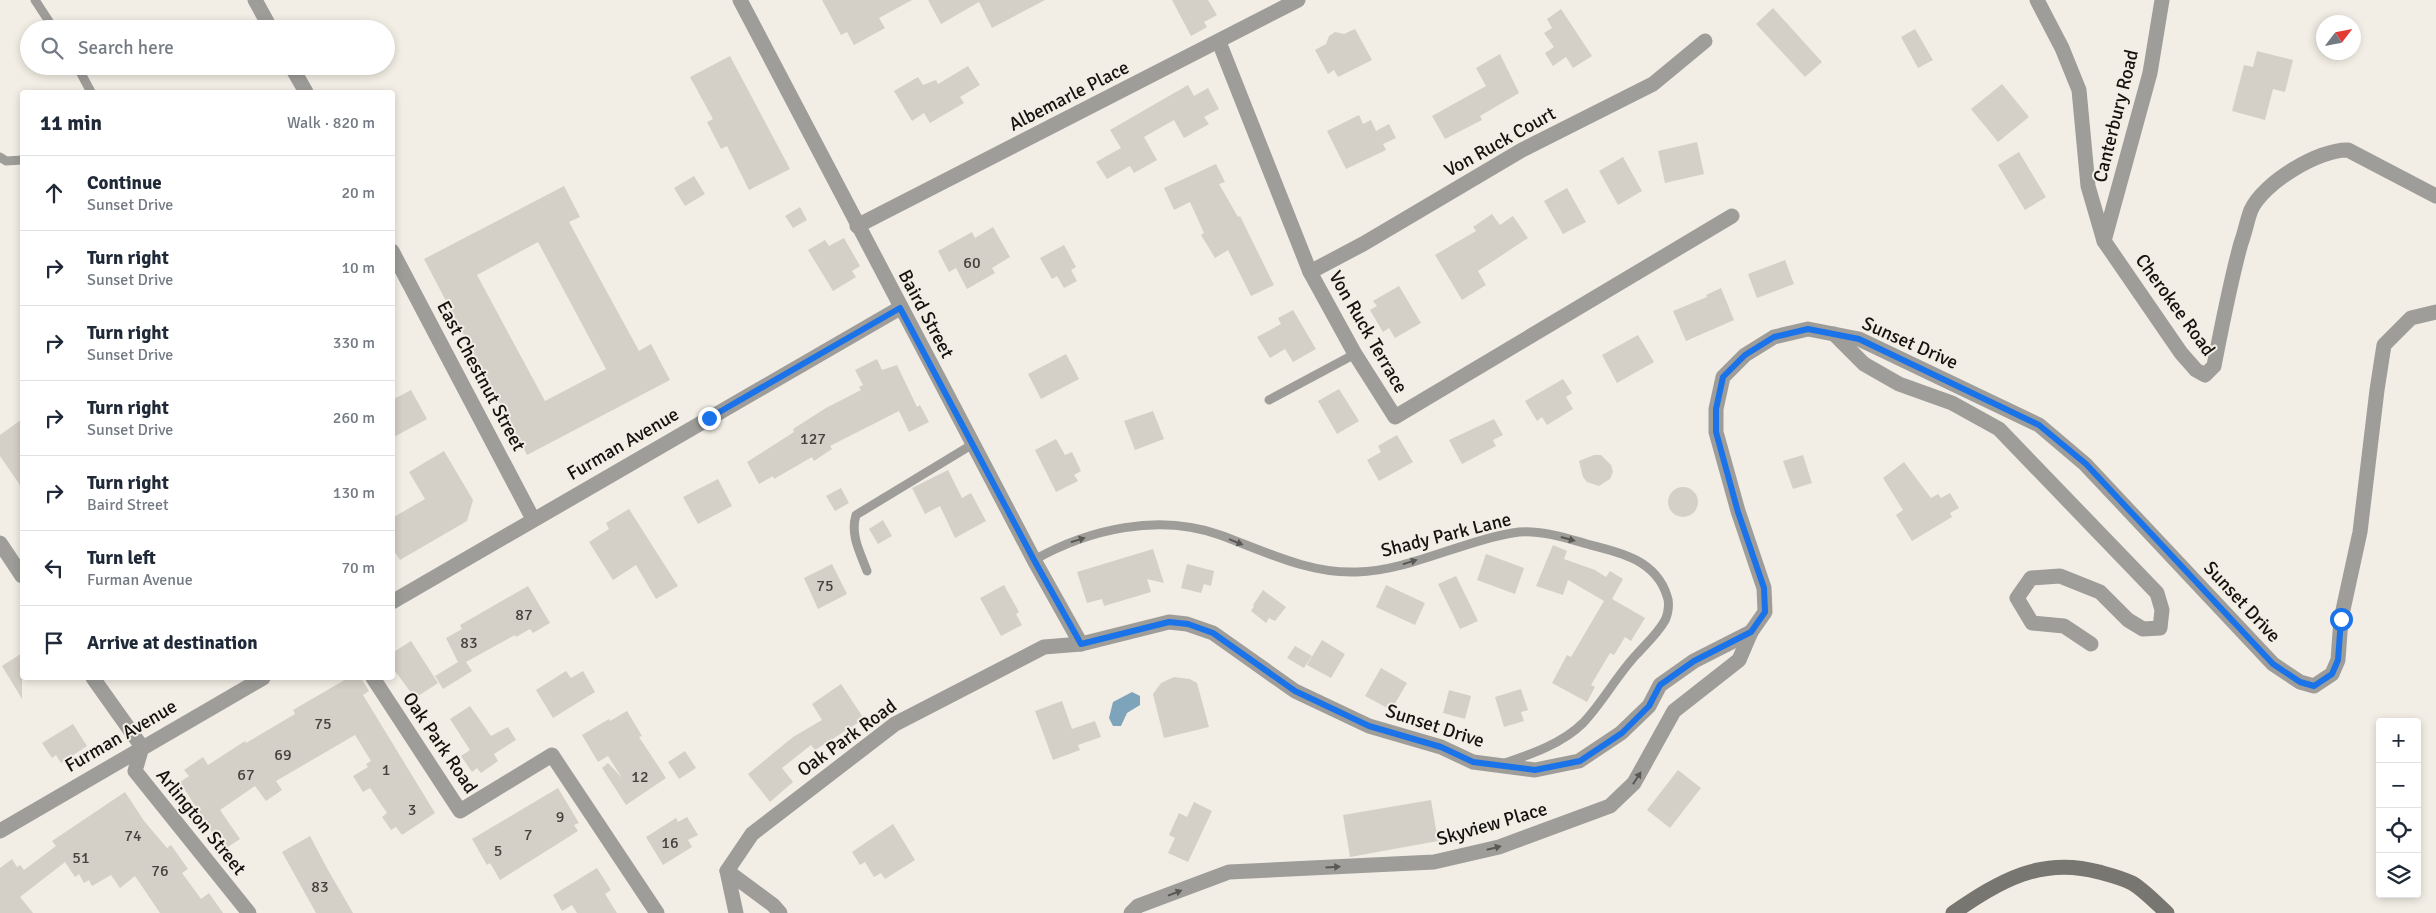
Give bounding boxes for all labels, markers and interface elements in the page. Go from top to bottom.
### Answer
north arrow [2316,15,2361,60]
search box [20,20,395,75]
icon: search [38,34,66,62]
text: Search here [78,36,174,60]
street label: Canterbury Road [2088,47,2144,185]
street label: Albemarle Place [1005,55,1133,137]
street label: Von Ruck Court [1440,101,1560,183]
text: 11 min [40,110,102,136]
text: Walk · 820 m [287,113,375,133]
text: Continue [87,171,162,195]
icon: ahead [40,179,68,207]
text: 20 m [341,183,375,203]
text: Sunset Drive [87,195,173,215]
text: Turn right [87,246,169,270]
street label: Cherokee Road [2130,249,2220,361]
house number: 60 [963,253,981,273]
icon: right [40,254,68,282]
text: 10 m [341,258,375,278]
street label: Baird Street [893,266,960,363]
street label: Von Ruck Terrace [1323,266,1413,398]
text: Sunset Drive [87,270,173,290]
street label: East Chestnut Street [431,297,531,456]
street label: Sunset Drive [1858,311,1962,375]
text: Turn right [87,321,169,345]
icon: right [40,329,68,357]
text: 330 m [333,333,375,353]
text: Sunset Drive [87,345,173,365]
text: Turn right [87,396,169,420]
street label: Furman Avenue [563,402,683,486]
icon: right [40,404,68,432]
route end [698,407,721,430]
text: 260 m [333,408,375,428]
text: Sunset Drive [87,420,173,440]
house number: 127 [800,429,826,449]
text: Turn right [87,471,169,495]
icon: right [40,479,68,507]
text: 130 m [333,483,375,503]
text: Baird Street [87,495,169,515]
street label: Shady Park Lane [1378,507,1514,563]
one-way arrow [1070,535,1085,543]
one-way arrow [1561,535,1576,543]
one-way arrow [1229,538,1243,546]
text: Turn left [87,546,156,570]
icon: left [40,554,68,582]
street label: Sunset Drive [2198,556,2286,648]
one-way arrow [1403,557,1418,565]
text: 70 m [341,558,375,578]
text: Furman Avenue [87,570,193,590]
house number: 75 [816,576,834,596]
house number: 87 [515,605,533,625]
route start [2330,608,2353,631]
icon: arrive [40,629,68,657]
text: Arrive at destination [87,631,258,655]
house number: 83 [460,633,478,653]
street label: Oak Park Road [397,688,483,798]
street label: Furman Avenue [61,694,181,778]
street label: Oak Park Road [793,694,901,782]
street label: Sunset Drive [1383,699,1487,753]
house number: 75 [314,714,332,734]
map controls [2376,718,2421,898]
button: + [2376,718,2421,763]
house number: 69 [274,745,292,765]
house number: 1 [382,760,390,780]
button: − [2376,763,2421,808]
street label: Arlington Street [151,764,251,880]
house number: 67 [237,765,255,785]
house number: 12 [631,767,649,787]
one-way arrow [1632,771,1641,785]
street label: Skyview Place [1434,797,1550,851]
house number: 3 [408,800,416,820]
house number: 9 [556,807,564,827]
button: locate [2376,808,2421,853]
house number: 7 [524,825,532,845]
house number: 74 [124,826,142,846]
house number: 16 [661,833,679,853]
house number: 5 [494,841,502,861]
one-way arrow [1486,844,1501,852]
house number: 51 [72,848,90,868]
button: layers [2376,853,2421,898]
house number: 76 [151,861,169,881]
one-way arrow [1325,862,1341,870]
house number: 83 [311,877,329,897]
one-way arrow [1167,889,1182,896]

